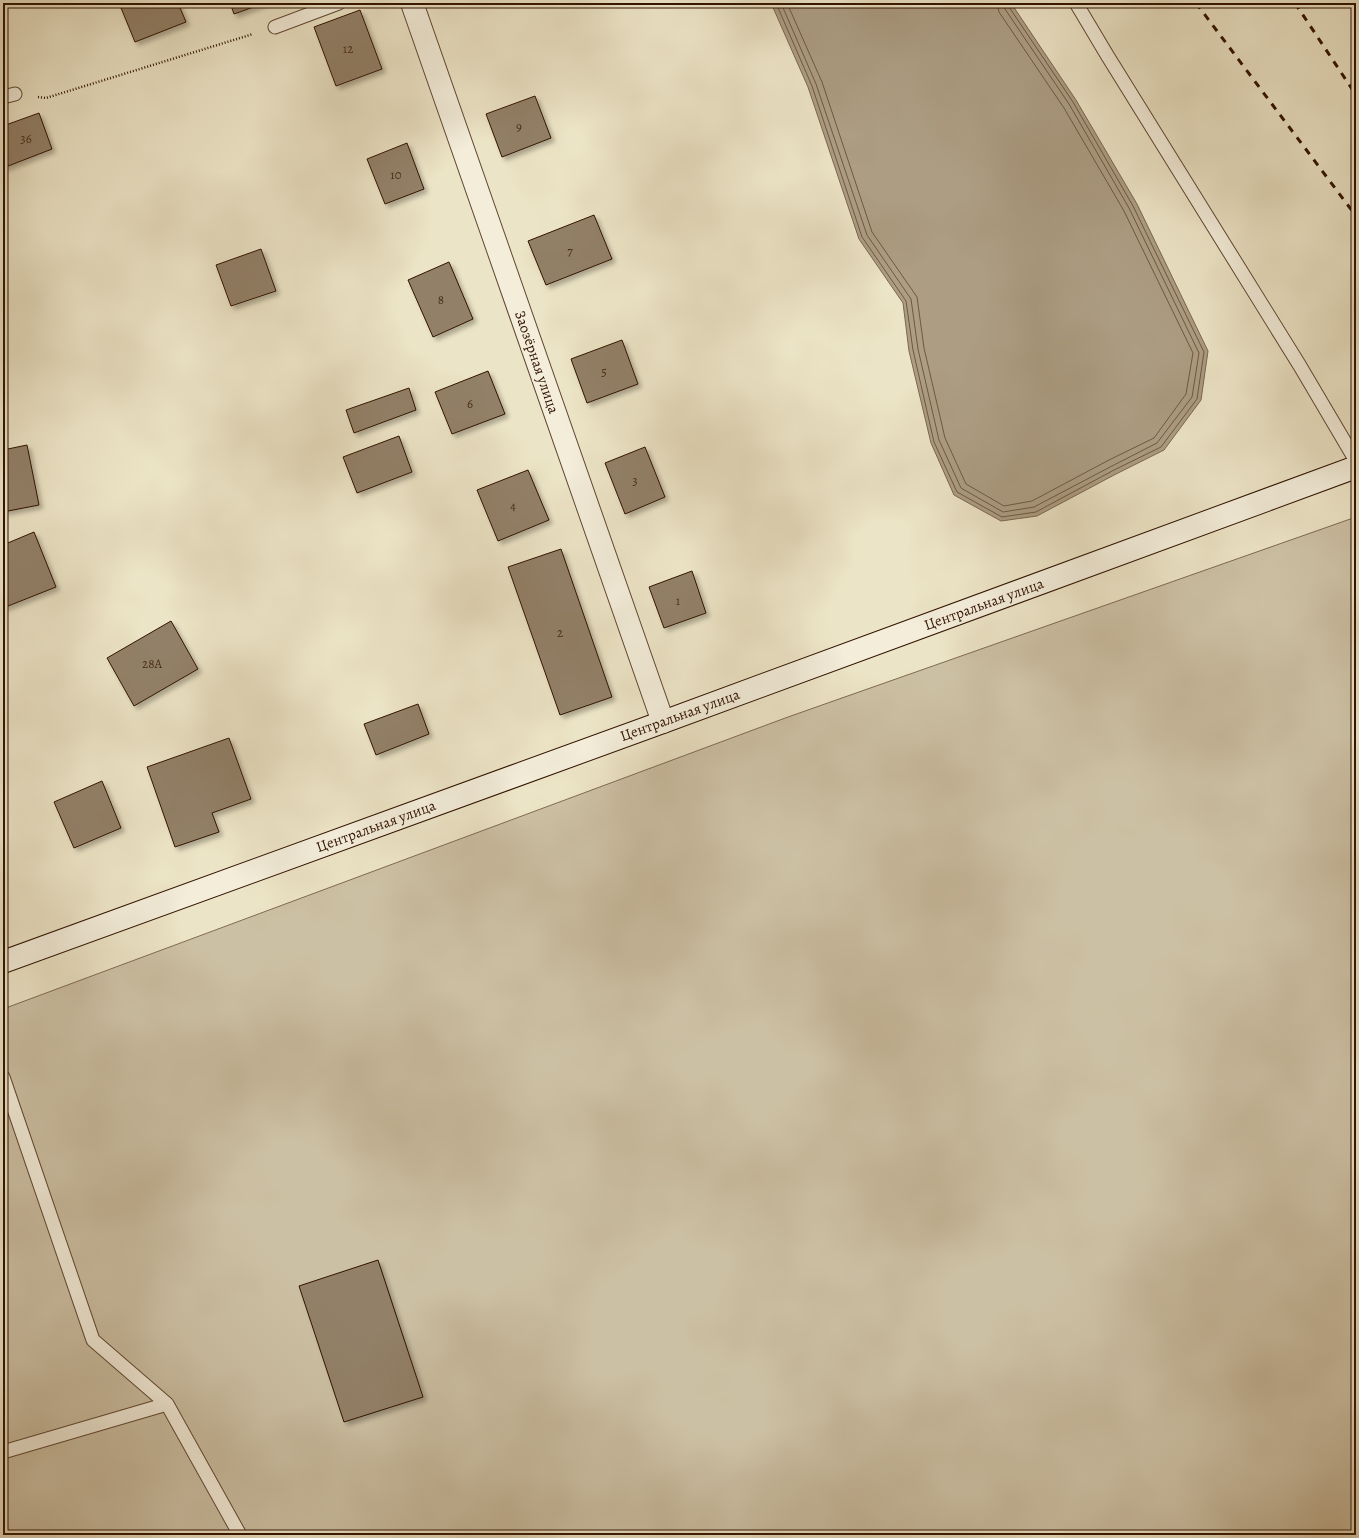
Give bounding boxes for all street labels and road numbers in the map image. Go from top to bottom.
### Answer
street label: Заозёрная улица [510,308,564,416]
street label: Центральная улица [921,573,1047,635]
street label: Центральная улица [617,684,743,746]
street label: Центральная улица [313,795,439,857]

